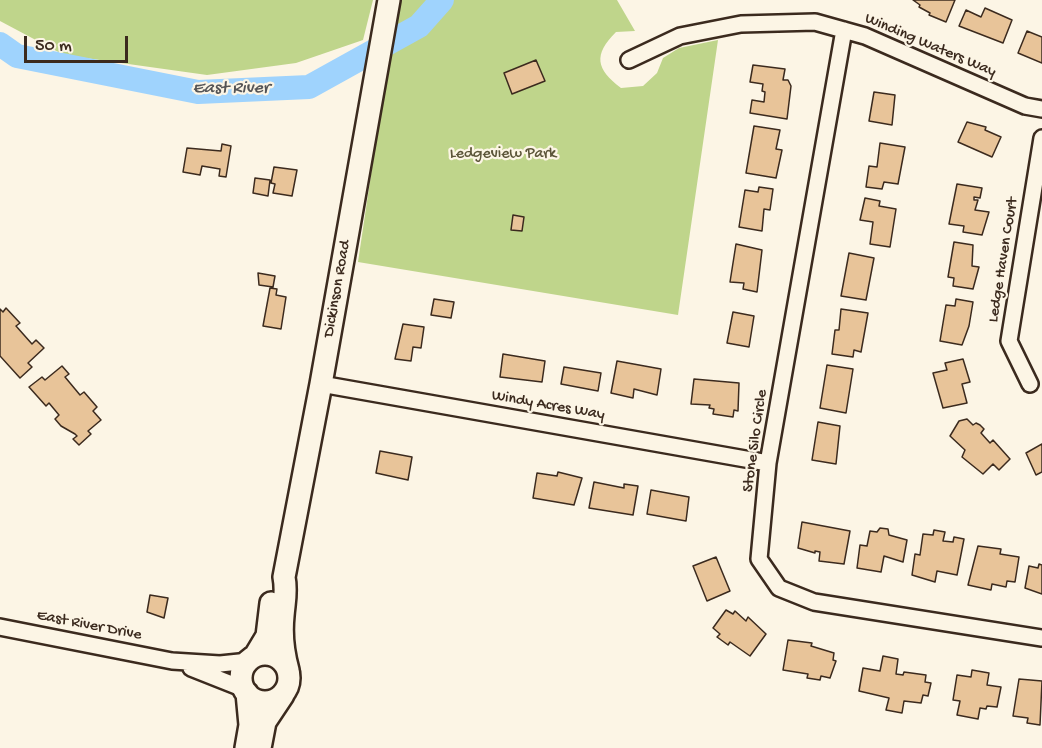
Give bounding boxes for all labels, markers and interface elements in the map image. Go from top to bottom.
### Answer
street label: Winding Waters Way [861,10,999,82]
scale bar [27,24,130,62]
text: 50 m [35,36,72,57]
water label: East River [193,78,269,100]
park label: Ledgeview Park [450,145,556,165]
street label: Ledge Haven Court [985,196,1023,324]
street label: Dickinson Road [320,239,356,339]
street label: Windy Acres Way [490,387,606,425]
street label: Stone Silo Circle [739,388,773,494]
street label: East River Drive [35,606,143,646]

